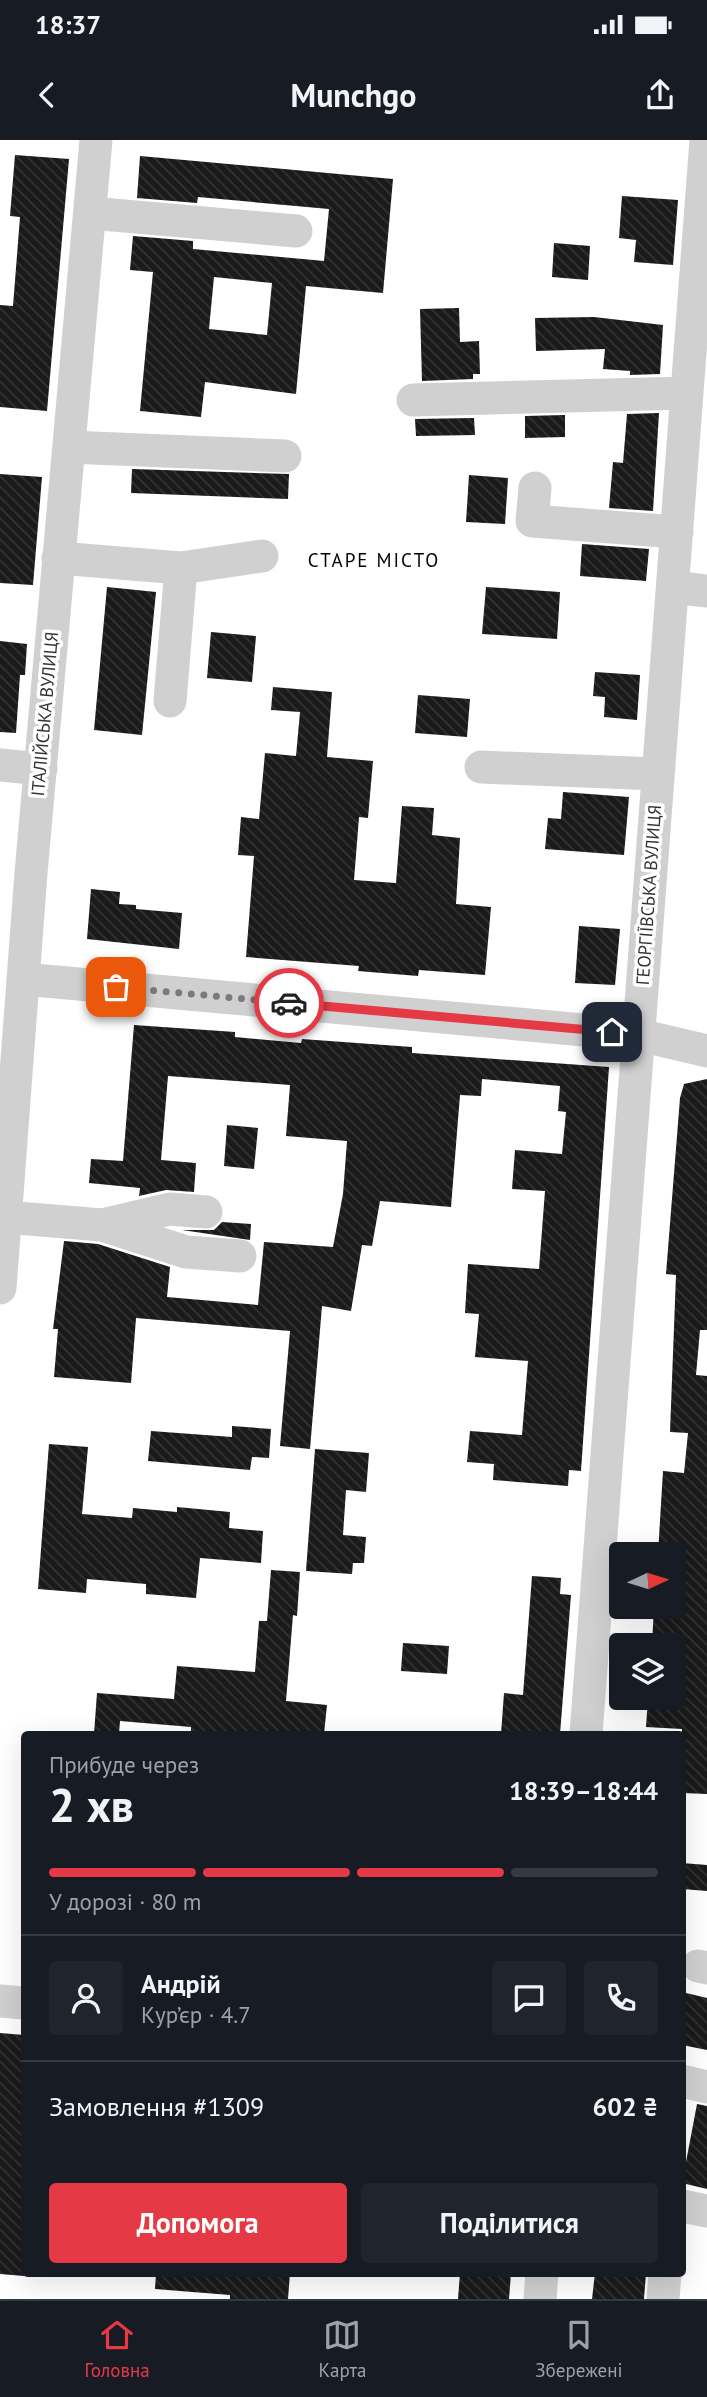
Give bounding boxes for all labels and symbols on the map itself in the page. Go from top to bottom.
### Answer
district label: СТАРЕ МІСТО [308,548,440,572]
street label: ІТАЛІЙСЬКА ВУЛИЦЯ [26,631,63,797]
street label: ГЕОРГІЇВСЬКА ВУЛИЦЯ [631,804,666,986]
pin [86,957,146,1017]
courier [254,968,324,1038]
pin [582,1002,642,1062]
north arrow [609,1542,686,1619]

